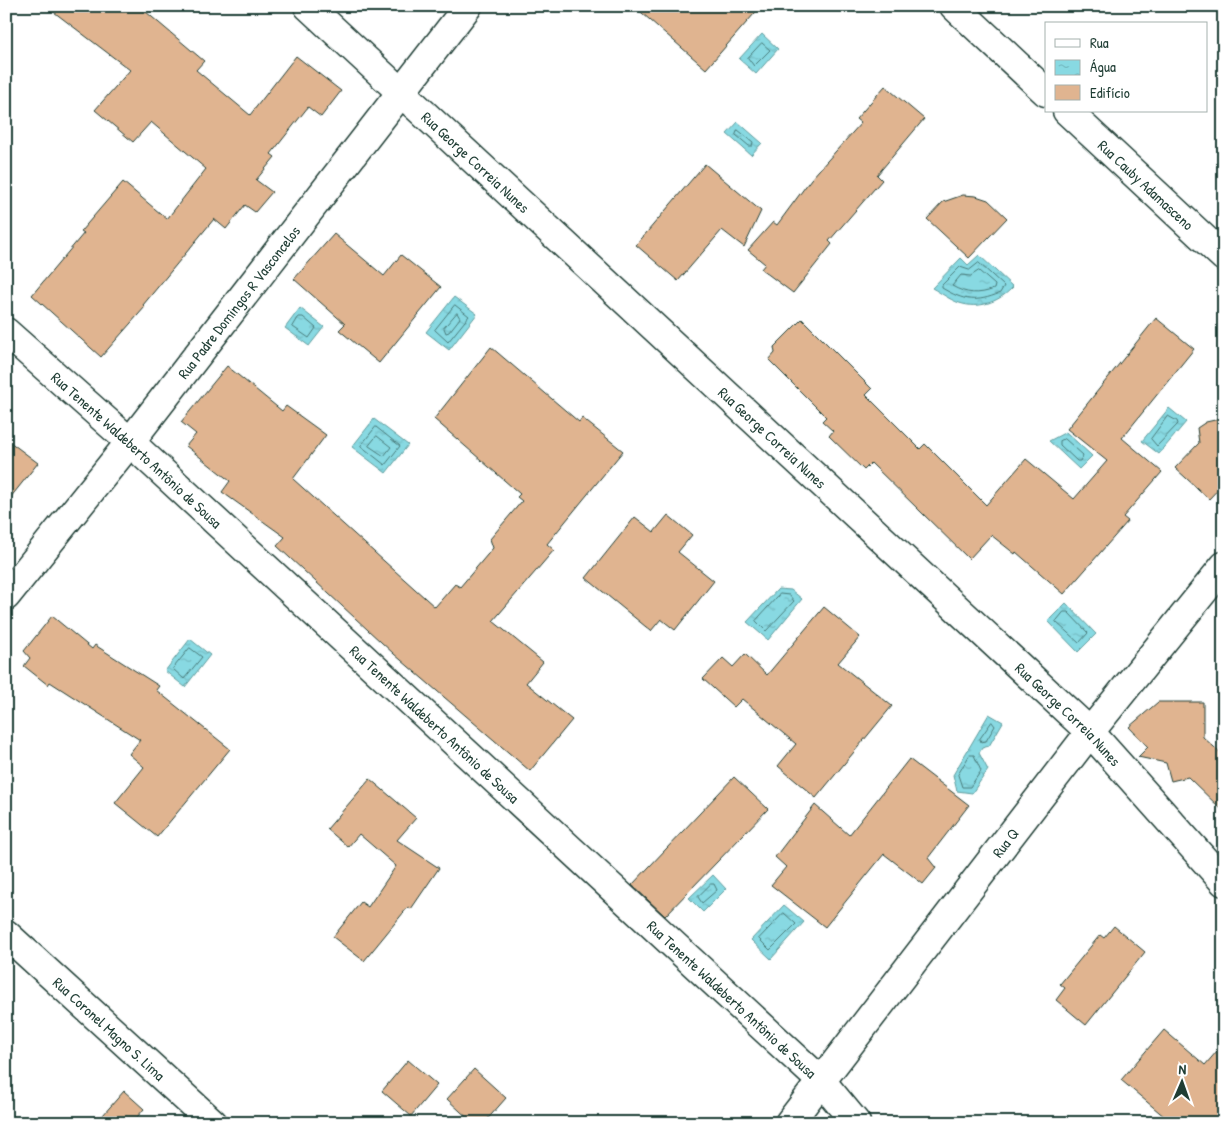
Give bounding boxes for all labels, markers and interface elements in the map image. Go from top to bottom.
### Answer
legend [1045,22,1208,112]
text: Rua [1090,32,1109,53]
text: Água [1090,56,1116,77]
text: Edifício [1090,82,1130,103]
street label: Rua George Correia Nunes [417,106,535,217]
street label: Rua Cauby Adamasceno [1094,135,1199,234]
street label: Rua Padre Domingos R Vasconcelos [173,221,305,383]
street label: Rua Tenente Waldeberto Antônio de Sousa [47,367,227,533]
street label: Rua George Correia Nunes [714,382,831,493]
street label: Rua Tenente Waldeberto Antônio de Sousa [346,640,524,808]
street label: Rua George Correia Nunes [1011,657,1126,771]
street label: Rua Q [987,823,1023,862]
street label: Rua Tenente Waldeberto Antônio de Sousa [643,915,822,1083]
street label: Rua Coronel Magno S. Lima [49,972,170,1085]
north arrow [1158,1056,1208,1106]
text: N [1178,1059,1187,1078]

